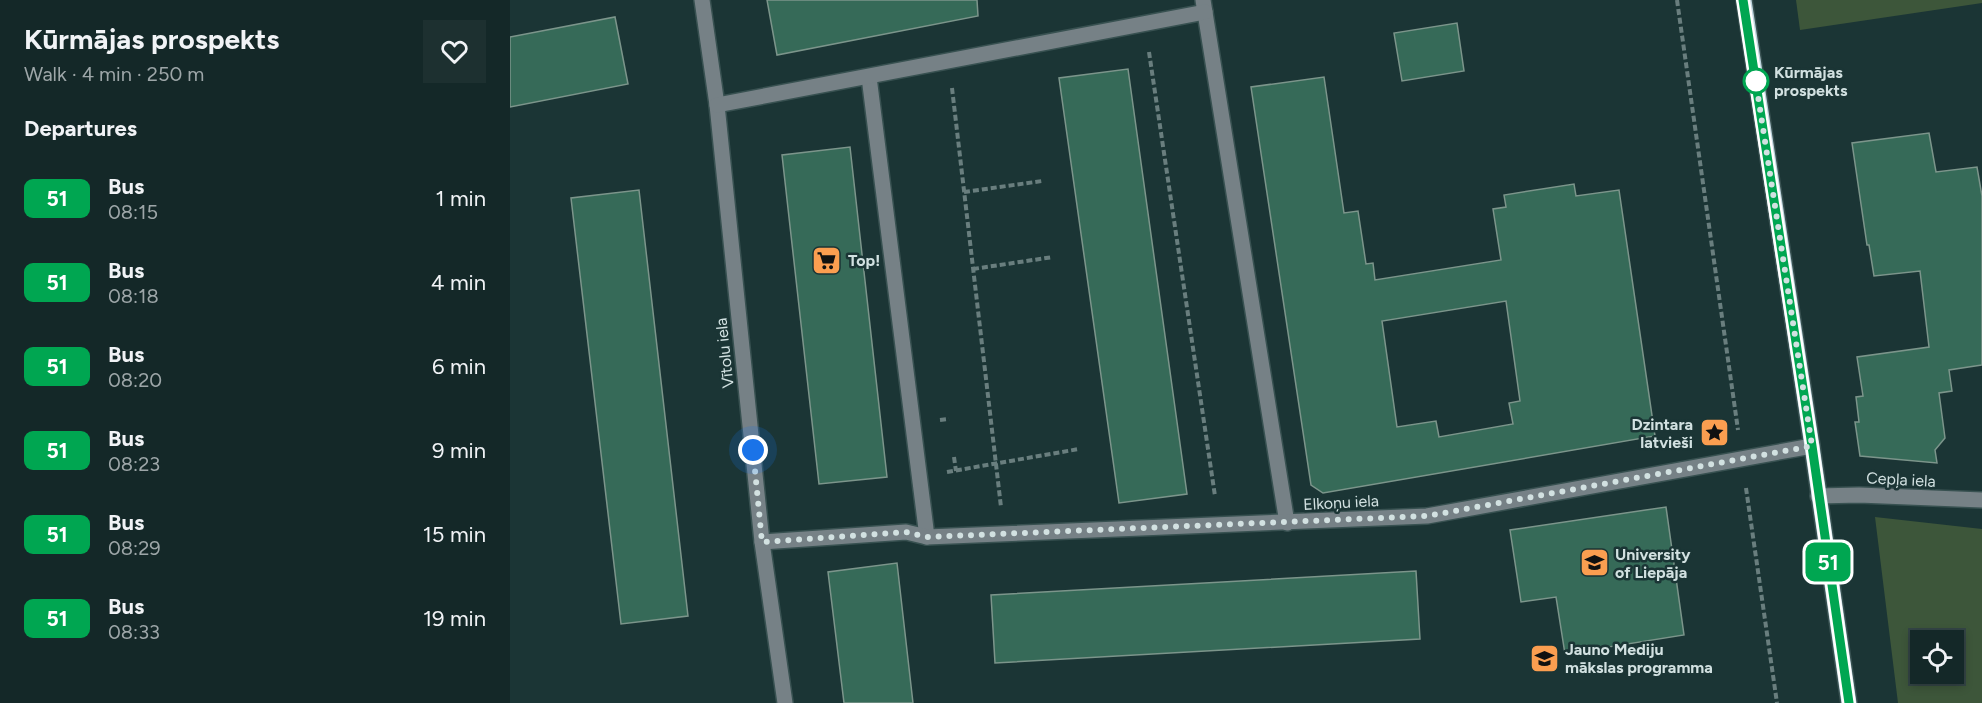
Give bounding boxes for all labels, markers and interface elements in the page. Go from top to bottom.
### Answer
button: heart [423,20,486,83]
text: Kūrmājas prospekts [24,22,279,56]
text: Walk · 4 min · 250 m [24,62,204,86]
place label: Kūrmājas prospekts [1774,63,1848,100]
marker: Kūrmājas prospekts [1743,68,1769,94]
text: Departures [24,115,137,142]
text: Bus [108,173,144,200]
text: 1 min [435,185,486,212]
text: 51 [46,186,68,211]
text: 08:15 [108,200,158,224]
supermarket icon: Top! [811,244,843,276]
place label: Top! [848,251,880,270]
text: Bus [108,257,144,284]
text: 4 min [431,269,486,296]
text: 51 [46,270,68,295]
text: 08:18 [108,284,159,308]
street label: Vītolu iela [711,317,738,389]
text: Bus [108,341,144,368]
text: 6 min [432,353,486,380]
text: 51 [46,354,68,379]
text: 08:20 [108,368,162,392]
place label: Dzintara latvieši [1631,415,1693,452]
place icon: Dzintara latvieši [1698,417,1730,449]
text: Bus [108,425,144,452]
your location [738,435,768,465]
text: 9 min [432,437,486,464]
text: 51 [46,438,68,463]
text: 08:23 [108,452,160,476]
street label: Cepļa iela [1866,468,1936,491]
street label: Elkoņu iela [1303,491,1379,514]
text: Bus [108,509,144,536]
text: 15 min [423,521,486,548]
text: 51 [46,522,68,547]
text: 08:29 [108,536,161,560]
line badge: 51 [1801,542,1855,582]
place label: University of Liepāja [1615,545,1691,582]
school or university icon: University of Liepāja [1578,547,1610,579]
text: 51 [1817,550,1839,575]
text: Bus [108,593,144,620]
text: 19 min [423,605,486,632]
text: 51 [46,606,68,631]
text: 08:33 [108,620,160,644]
map controls [1910,630,1964,684]
button: locate [1910,630,1964,684]
place label: Jauno Mediju mākslas programma [1565,640,1713,677]
school or university icon: Jauno Mediju mākslas programma [1528,642,1560,674]

